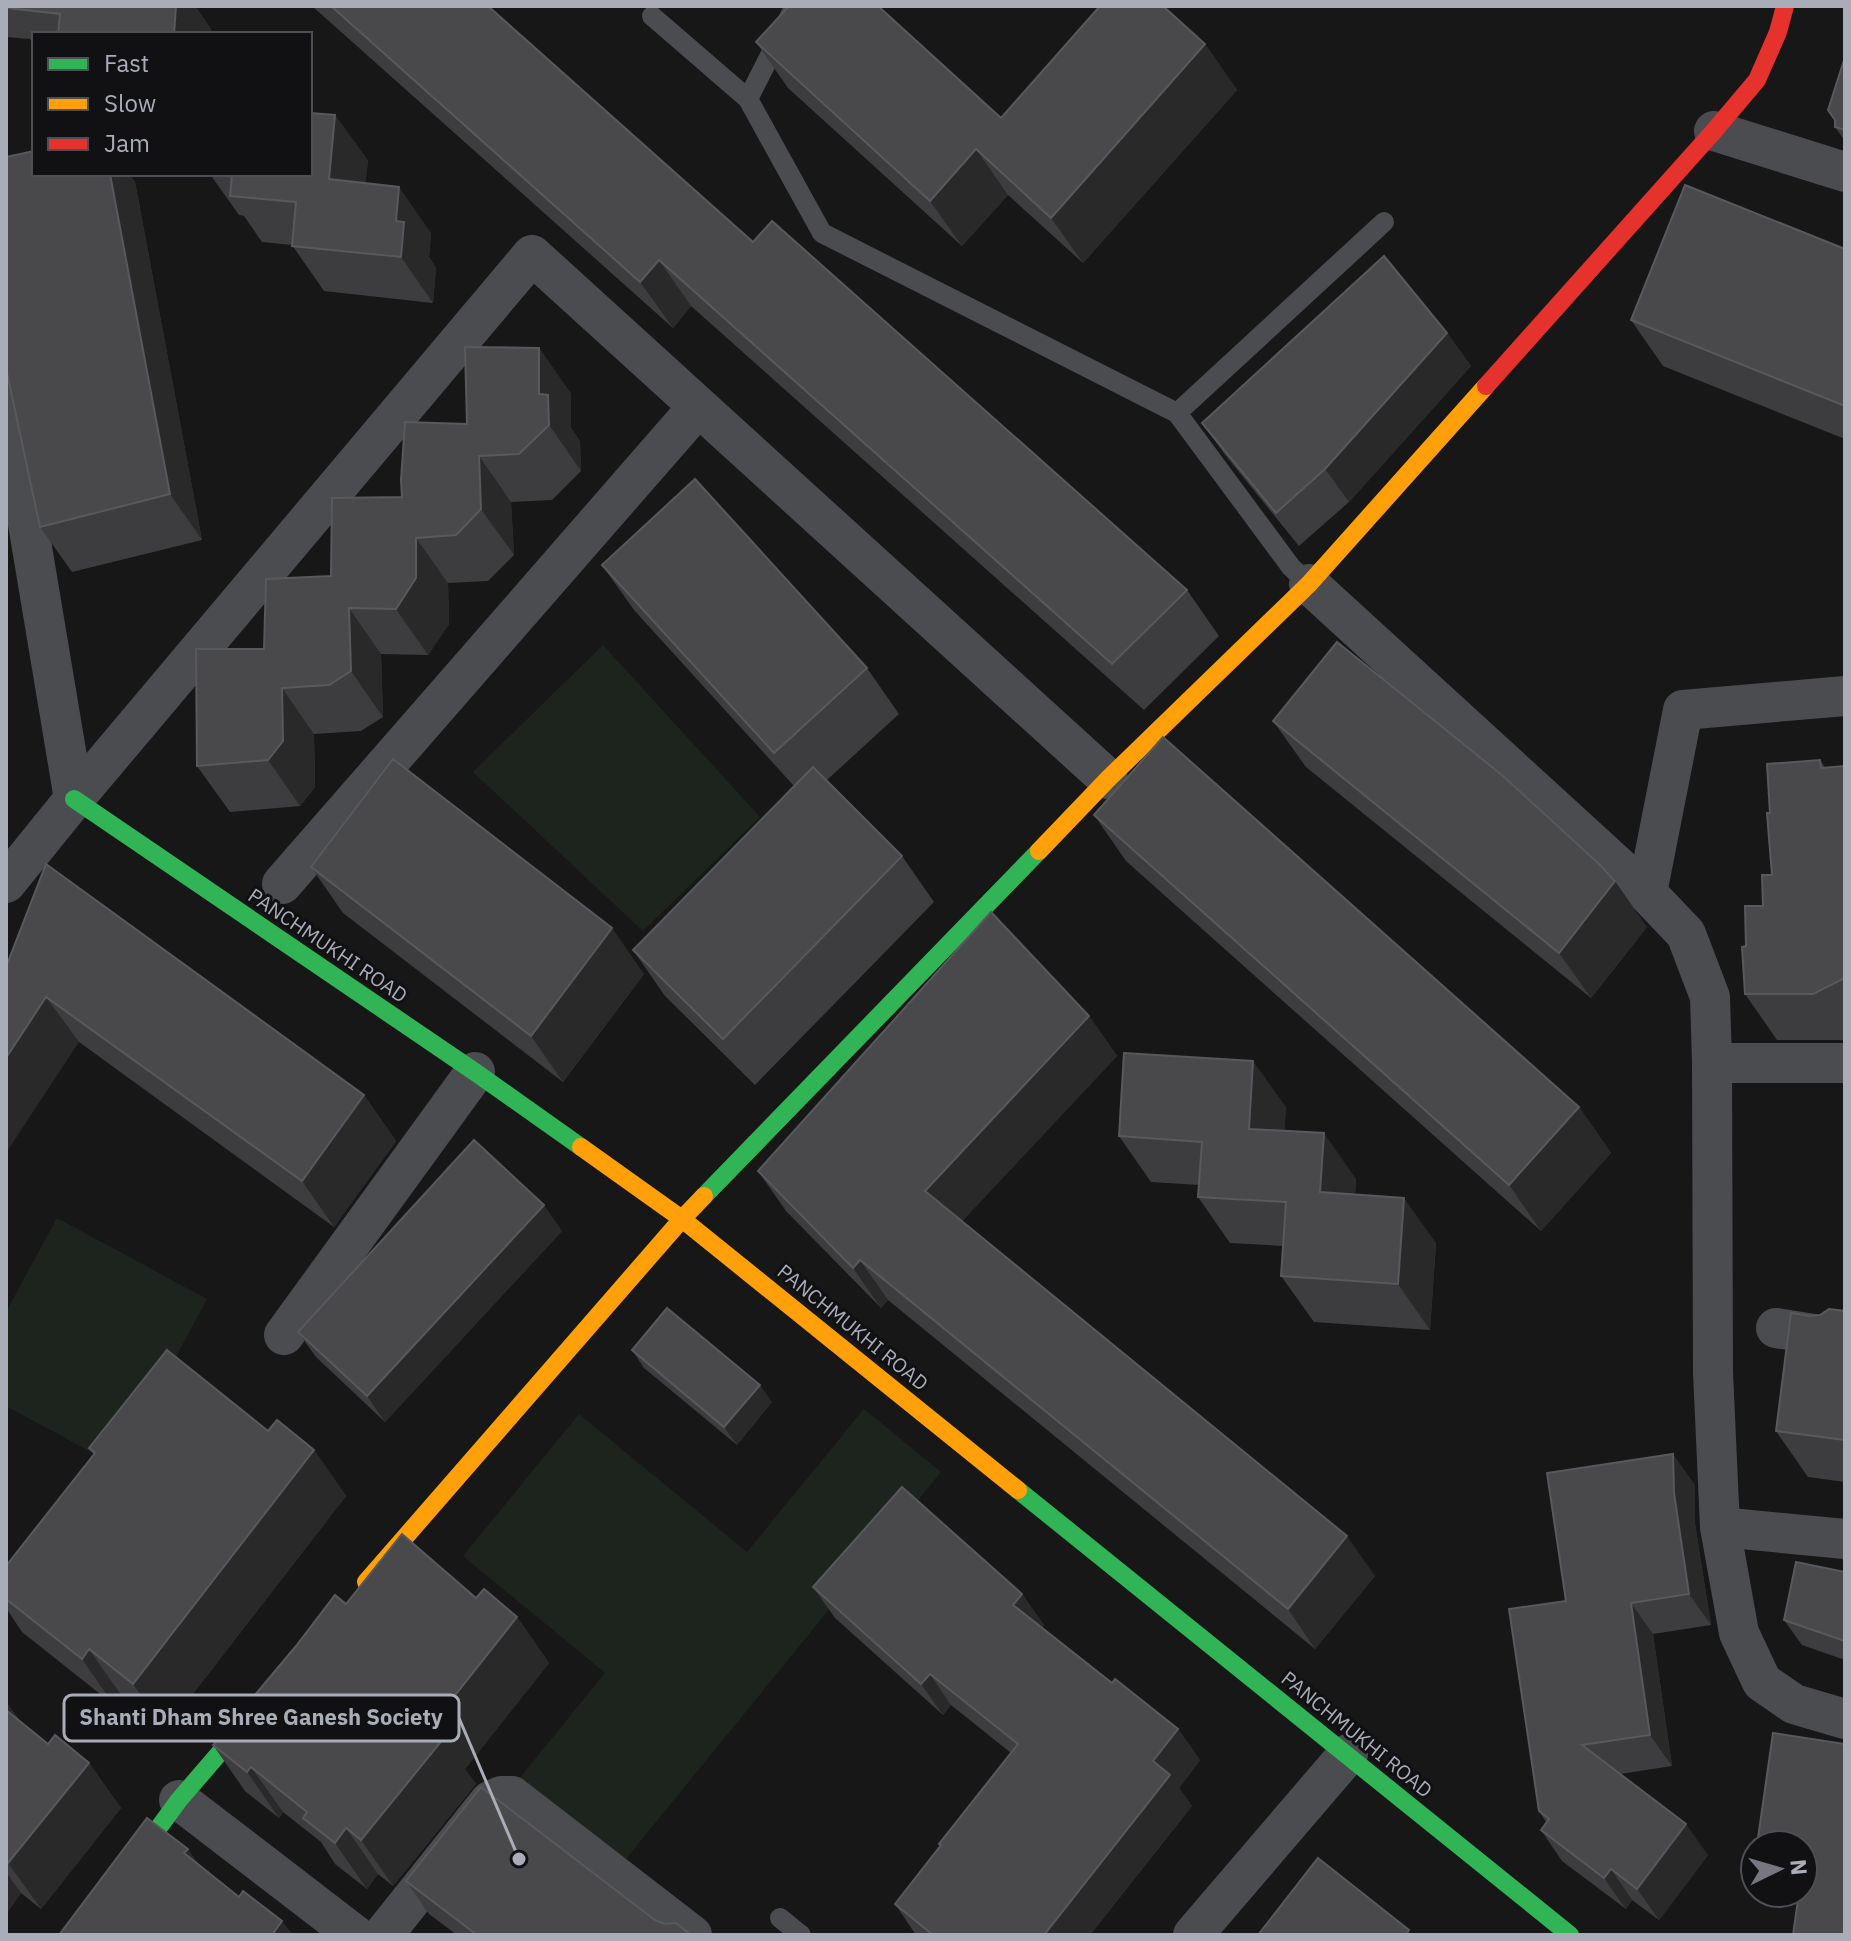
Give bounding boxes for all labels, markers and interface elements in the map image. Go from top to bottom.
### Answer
legend [32,32,312,176]
text: Fast [104,47,149,79]
text: Slow [104,87,156,119]
text: Jam [104,127,150,159]
street label: PANCHMUKHI ROAD [243,882,413,1008]
street label: PANCHMUKHI ROAD [772,1258,934,1396]
street label: PANCHMUKHI ROAD [1276,1665,1438,1803]
callout: Shanti Dham Shree Ganesh Society [64,1695,459,1741]
text: Shanti Dham Shree Ganesh Society [79,1702,443,1731]
north arrow [1739,1829,1819,1909]
text: N [1784,1858,1815,1876]

